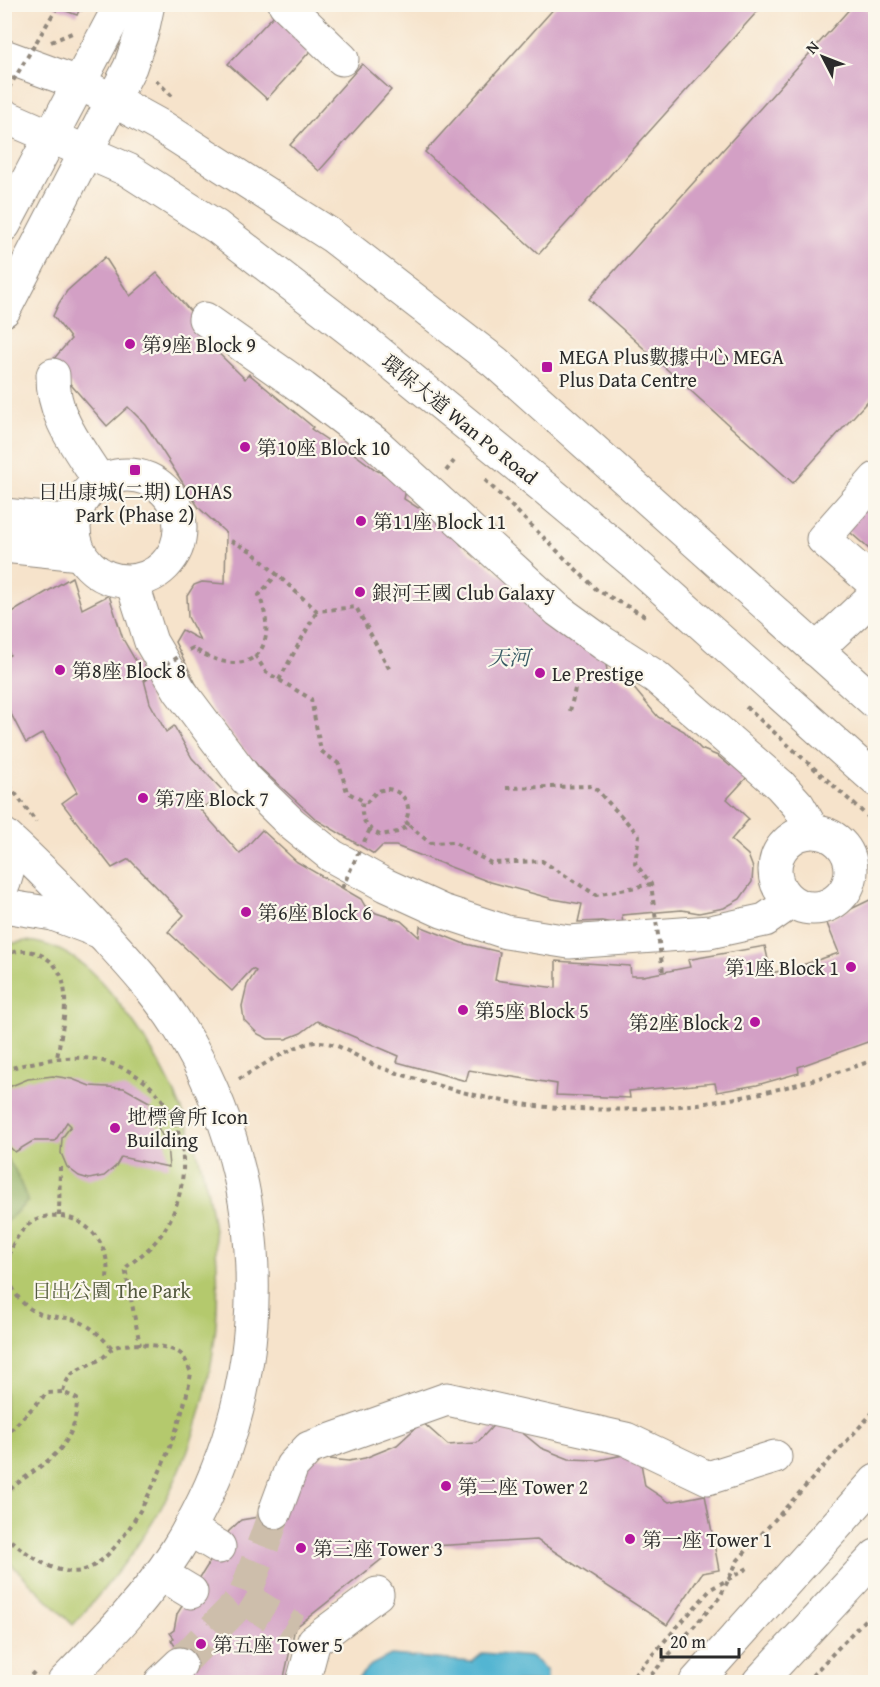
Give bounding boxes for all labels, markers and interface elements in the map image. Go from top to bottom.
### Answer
north arrow [793,27,853,87]
text: N [799,35,825,59]
place label: 第9座 Block 9 [142,330,256,359]
marker: 第9座 Block 9 [123,337,137,351]
place label: MEGA Plus數據中心 MEGA Plus Data Centre [559,342,784,394]
street label: 環保大道 Wan Po Road [376,347,544,491]
marker: MEGA Plus數據中心 MEGA Plus Data Centre [540,360,554,374]
place label: 第10座 Block 10 [257,433,390,462]
marker: 第10座 Block 10 [238,440,252,454]
marker: 日出康城(二期) LOHAS Park (Phase 2) [128,463,142,477]
place label: 日出康城(二期) LOHAS Park (Phase 2) [38,477,232,529]
place label: 第11座 Block 11 [373,507,506,536]
marker: 第11座 Block 11 [354,514,368,528]
place label: 銀河王國 Club Galaxy [372,578,555,607]
marker: 銀河王國 Club Galaxy [353,585,367,599]
water label: 天河 [488,642,534,673]
place label: 第8座 Block 8 [72,656,186,685]
place label: Le Prestige [552,659,644,688]
marker: 第8座 Block 8 [53,663,67,677]
marker: Le Prestige [533,666,547,680]
place label: 第7座 Block 7 [155,784,269,813]
marker: 第7座 Block 7 [136,791,150,805]
place label: 第6座 Block 6 [258,898,372,927]
marker: 第6座 Block 6 [239,905,253,919]
place label: 第1座 Block 1 [725,953,839,982]
marker: 第1座 Block 1 [844,960,858,974]
place label: 第5座 Block 5 [475,996,589,1025]
marker: 第5座 Block 5 [456,1003,470,1017]
place label: 第2座 Block 2 [629,1008,743,1037]
marker: 第2座 Block 2 [748,1015,762,1029]
place label: 地標會所 Icon Building [127,1102,248,1154]
marker: 地標會所 Icon Building [108,1121,122,1135]
park label: 日出公園 The Park [31,1276,191,1305]
place label: 第二座 Tower 2 [458,1472,588,1501]
marker: 第二座 Tower 2 [439,1479,453,1493]
place label: 第一座 Tower 1 [642,1525,772,1554]
marker: 第一座 Tower 1 [623,1532,637,1546]
place label: 第三座 Tower 3 [313,1534,443,1563]
marker: 第三座 Tower 3 [294,1541,308,1555]
scale bar [661,1621,739,1659]
text: 20 m [670,1628,706,1655]
place label: 第五座 Tower 5 [213,1630,343,1659]
marker: 第五座 Tower 5 [194,1637,208,1651]

